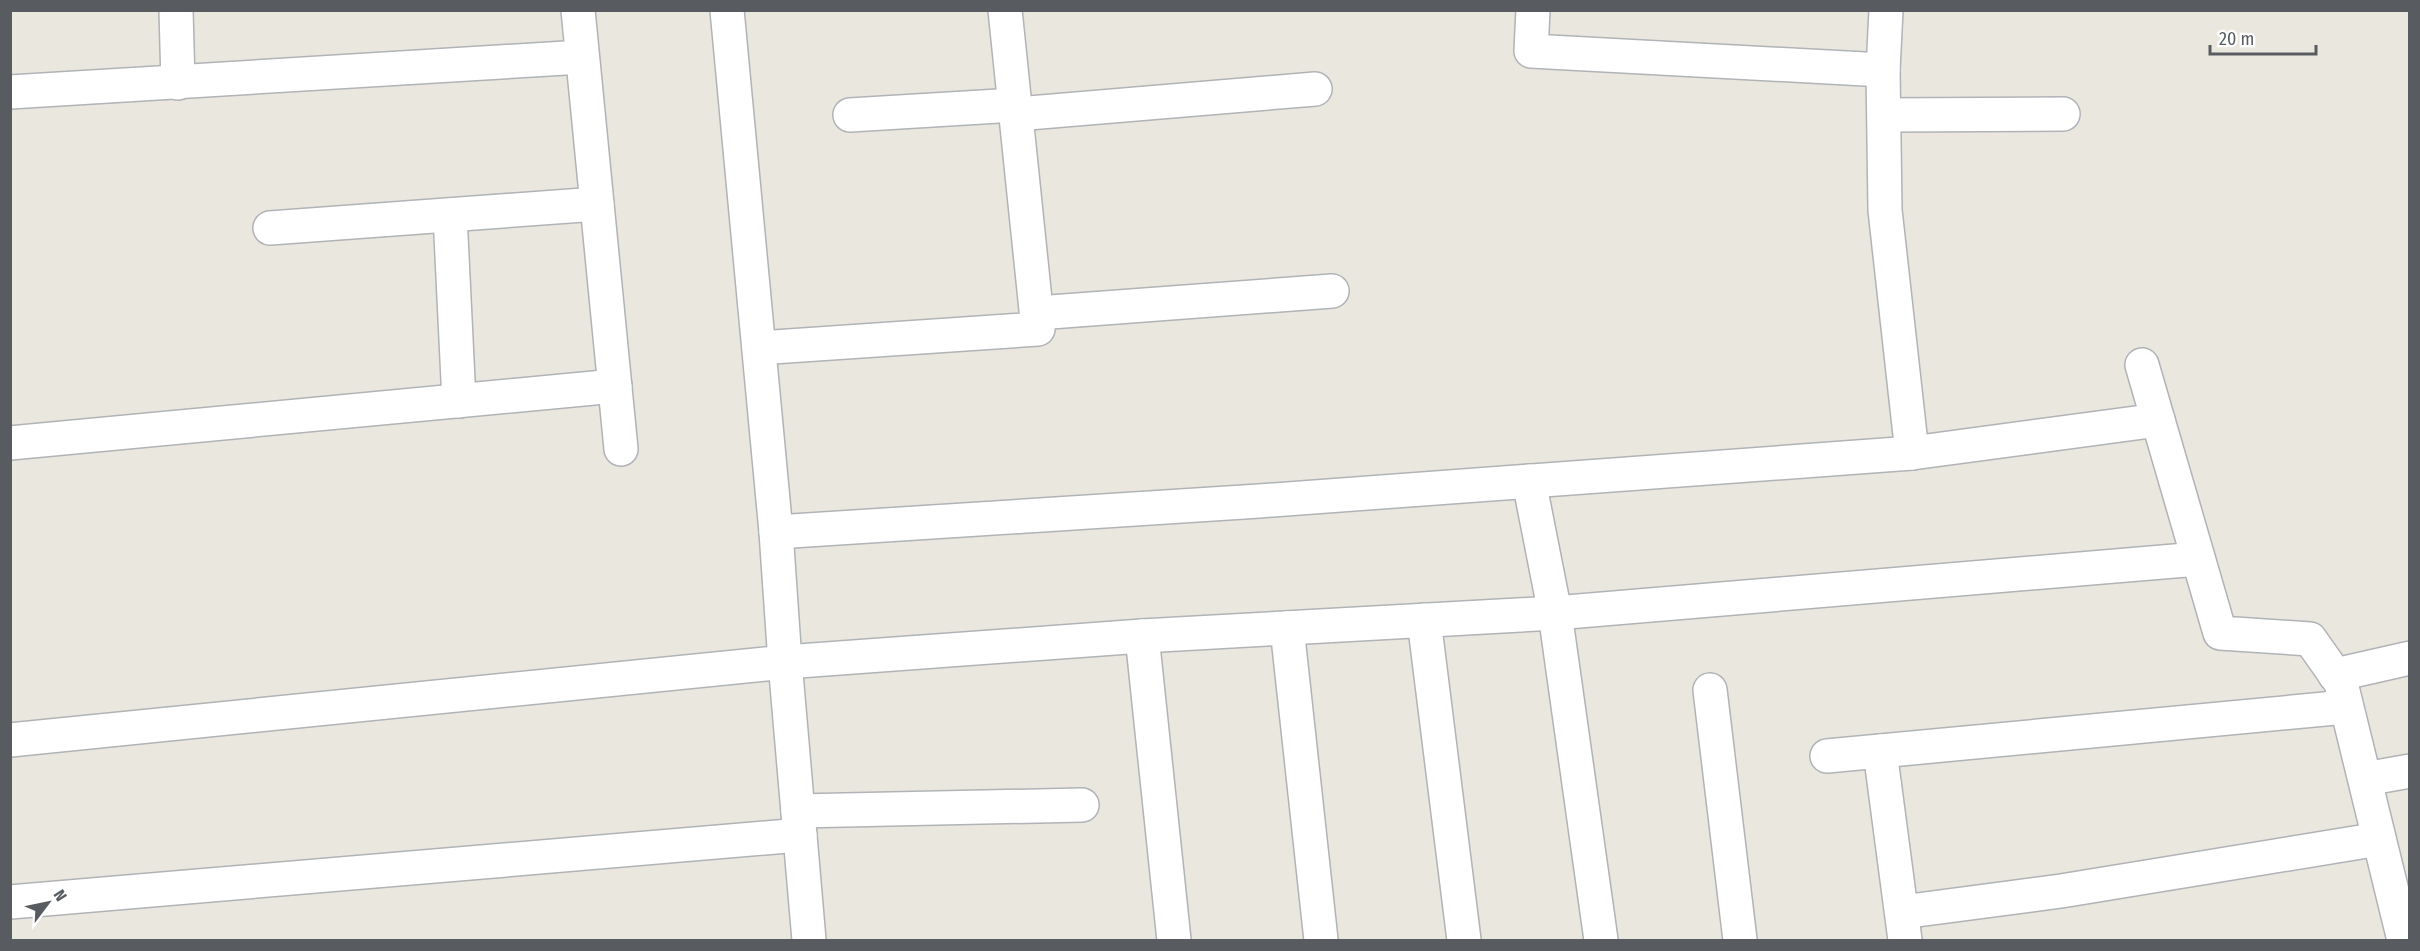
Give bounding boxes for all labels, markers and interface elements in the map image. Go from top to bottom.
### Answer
scale bar [2210,18,2316,56]
text: 20 m [2219,28,2254,50]
north arrow [18,873,78,933]
text: N [50,886,71,904]

